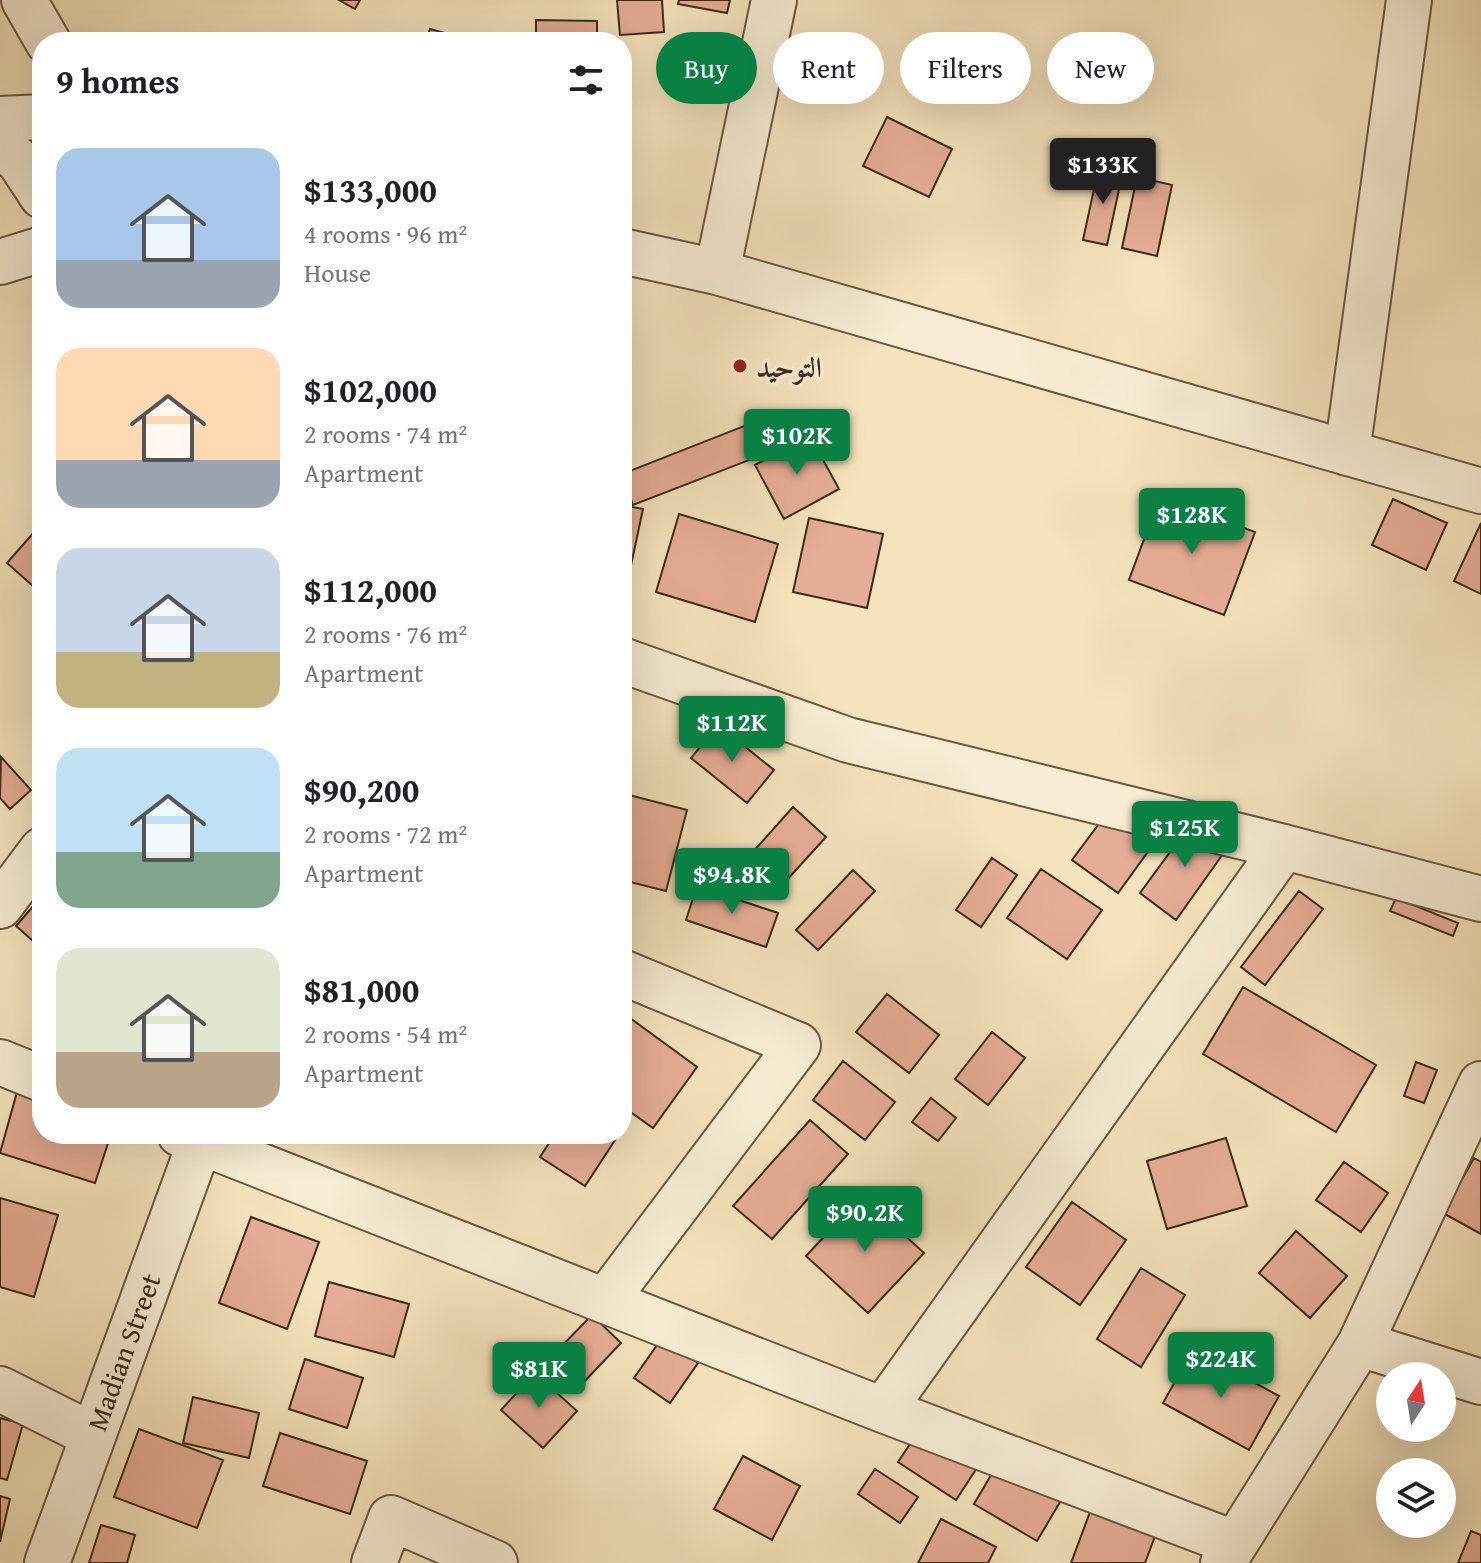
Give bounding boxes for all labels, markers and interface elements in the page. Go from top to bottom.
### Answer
chip: Buy [656,32,757,104]
chip: Rent [773,32,884,104]
chip: Filters [900,32,1031,104]
chip: New [1047,32,1154,104]
text: 9 homes [56,56,180,105]
icon: filters [564,58,608,102]
pin: $133K [1047,138,1159,206]
text: $133K [1068,144,1138,183]
text: $133,000 [304,165,437,214]
icon: home [120,180,216,276]
text: 4 rooms · 96 m² [304,214,467,253]
text: House [304,253,371,292]
place label: التوحيد [756,346,822,387]
marker: التوحيد [731,357,749,375]
text: $102,000 [304,365,437,414]
icon: home [120,380,216,476]
pin: $102K [741,409,853,477]
text: 2 rooms · 74 m² [304,414,467,453]
text: $102K [762,415,832,454]
text: Apartment [304,453,423,492]
pin: $128K [1136,488,1248,556]
text: $128K [1157,494,1227,533]
text: $112,000 [304,565,437,614]
icon: home [120,580,216,676]
text: 2 rooms · 76 m² [304,614,467,653]
text: Apartment [304,653,423,692]
pin: $112K [676,696,788,764]
text: $112K [697,702,767,741]
text: $90,200 [304,765,419,814]
icon: home [120,780,216,876]
pin: $125K [1129,801,1241,869]
text: $125K [1150,807,1220,846]
text: 2 rooms · 72 m² [304,814,467,853]
pin: $94.8K [667,848,797,916]
text: Apartment [304,853,423,892]
text: $94.8K [693,854,771,893]
text: $81,000 [304,965,419,1014]
icon: home [120,980,216,1076]
text: 2 rooms · 54 m² [304,1014,467,1053]
text: Apartment [304,1053,423,1092]
pin: $90.2K [800,1186,930,1254]
text: $90.2K [826,1192,904,1231]
street label: Madian Street [76,1267,171,1437]
pin: $224K [1165,1332,1277,1400]
text: $224K [1186,1338,1256,1377]
pin: $81K [492,1342,586,1410]
text: $81K [511,1348,567,1387]
north arrow [1376,1362,1456,1442]
map controls [1376,1362,1456,1538]
button: layers [1376,1458,1456,1538]

